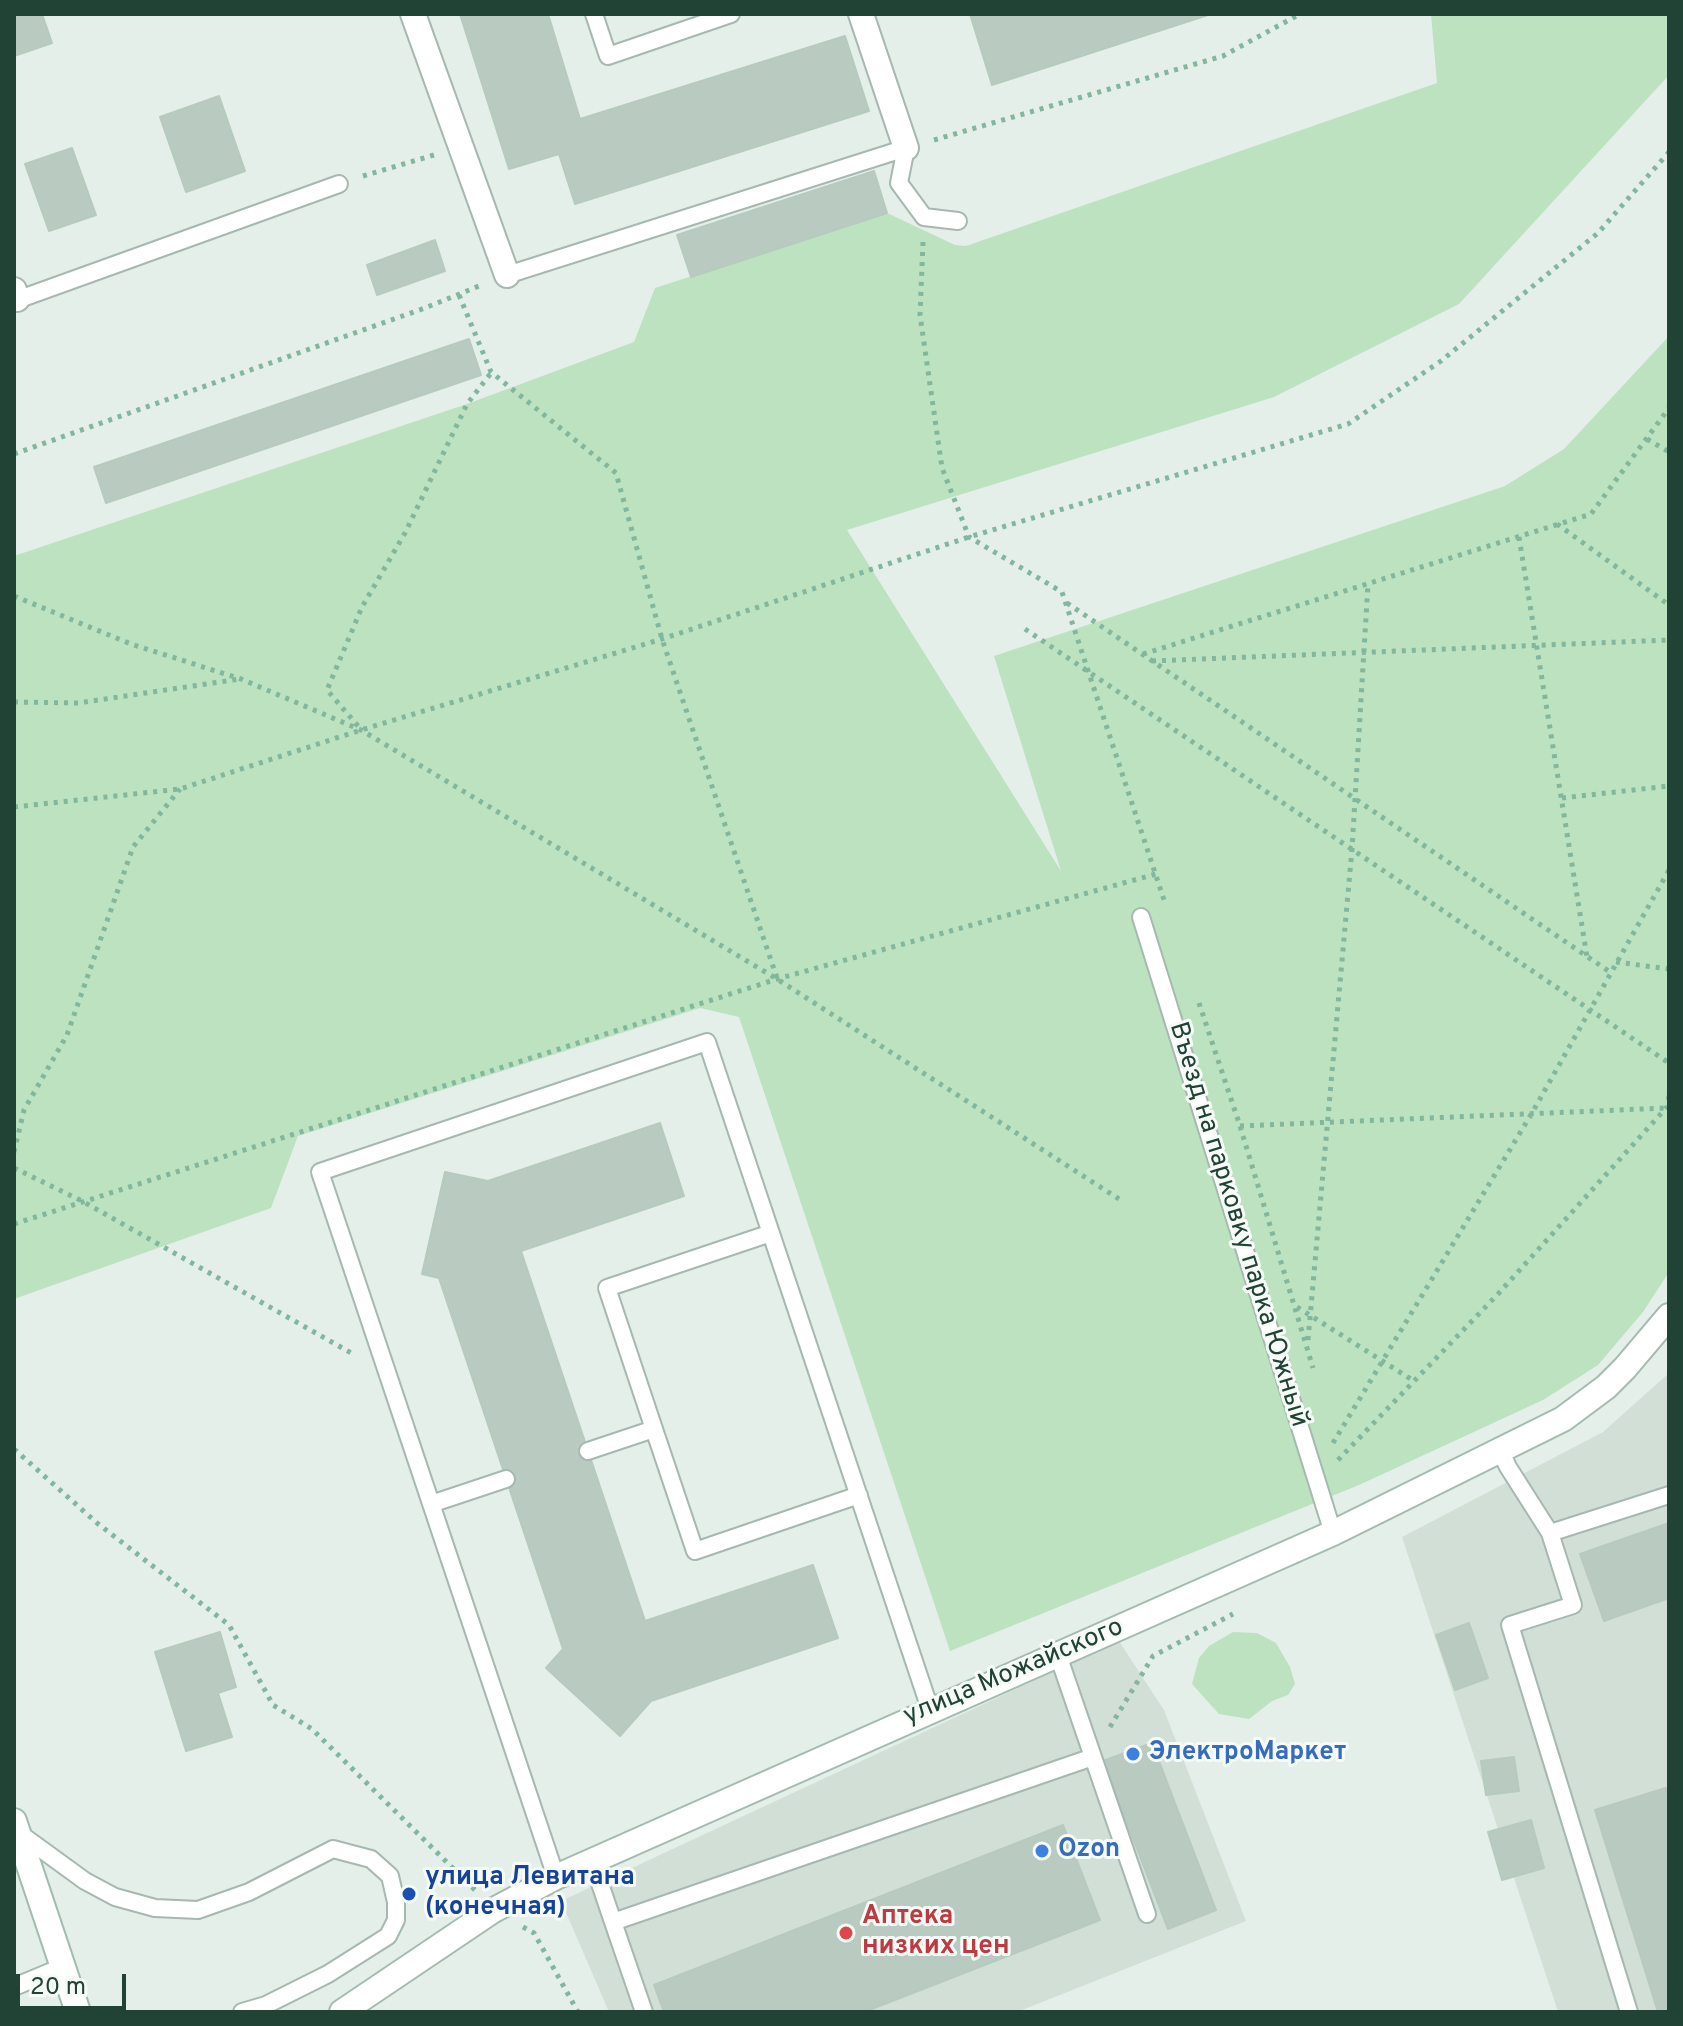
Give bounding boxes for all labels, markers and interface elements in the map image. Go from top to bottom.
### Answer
street label: Въезд на парковку парка Южный [1160,1019,1314,1431]
street label: улица Можайского [900,1613,1128,1733]
place label: ЭлектроМаркет [1149,1738,1346,1770]
marker: ЭлектроМаркет [1124,1745,1142,1763]
place label: Ozon [1058,1835,1120,1867]
marker: Ozon [1033,1842,1051,1860]
place label: улица Левитана (конечная) [425,1863,635,1924]
marker: улица Левитана (конечная) [400,1885,418,1903]
place label: Аптека низких цен [862,1902,1009,1964]
marker: Аптека низких цен [837,1924,855,1942]
scale bar [20,1958,130,2008]
text: 20 m [30,1973,86,2003]

